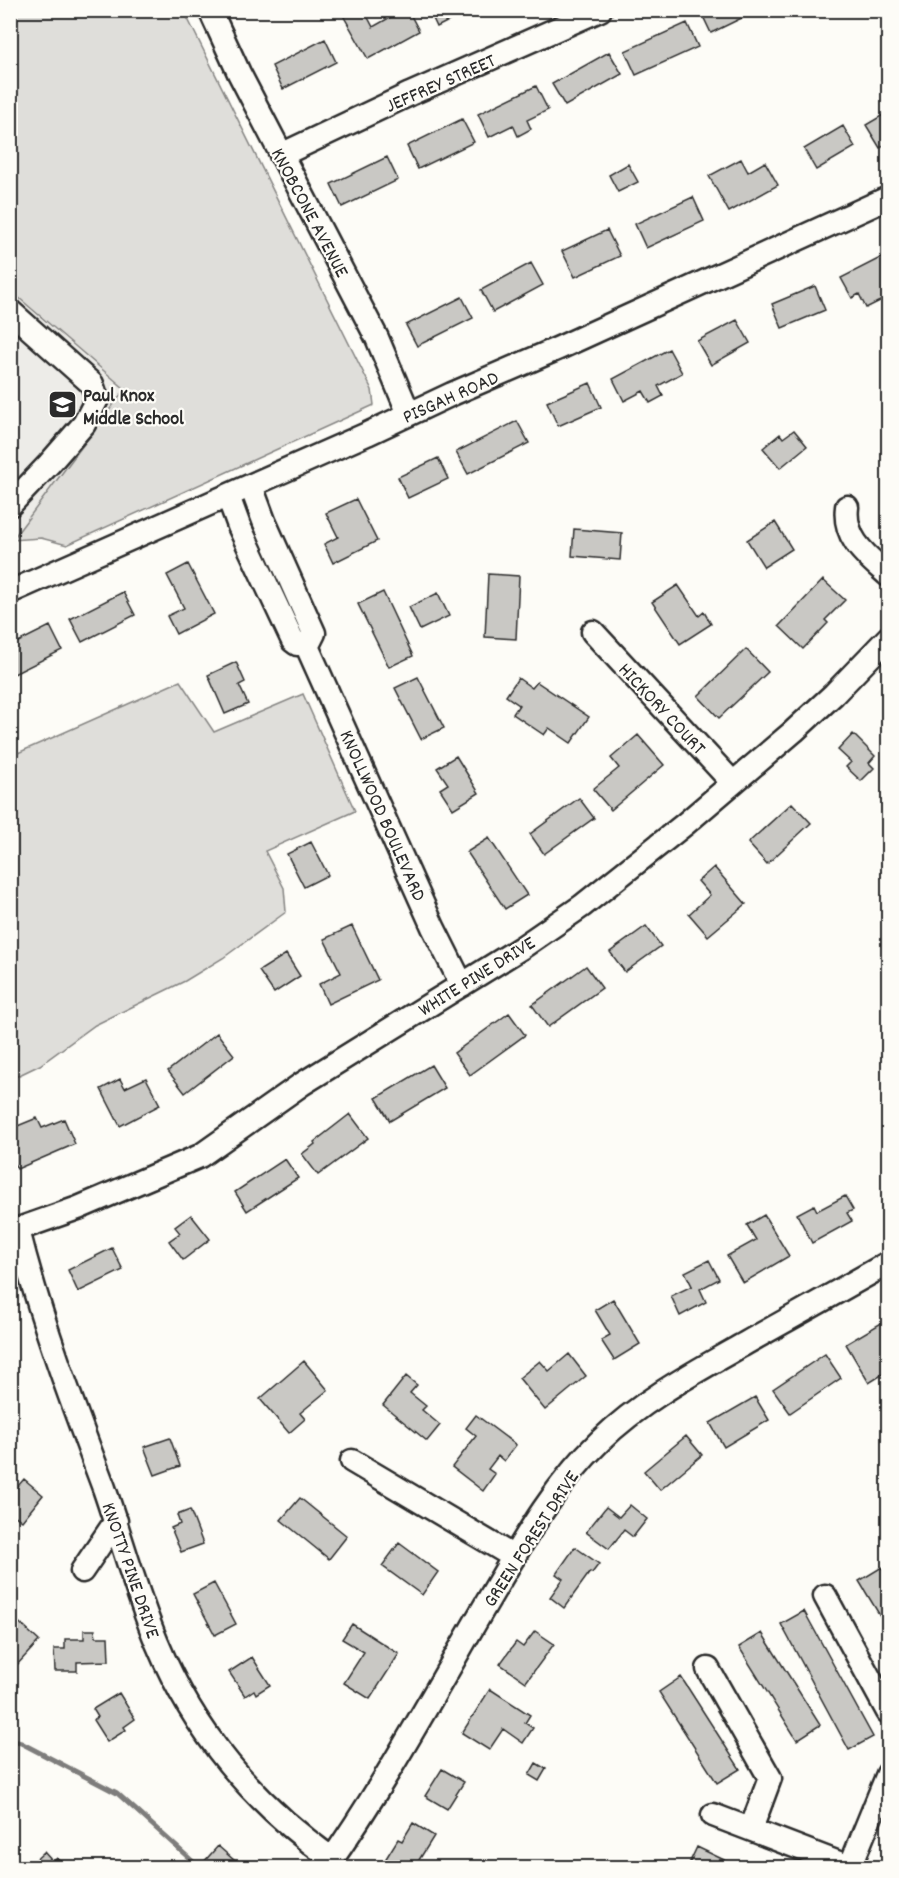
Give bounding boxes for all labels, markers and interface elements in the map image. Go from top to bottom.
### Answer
street label: JEFFREY STREET [382,48,501,121]
street label: KNOBCONE AVENUE [262,144,354,283]
street label: PISGAH ROAD [399,365,504,432]
place label: Paul Knox Middle School [83,383,184,434]
school or university icon: Paul Knox Middle School [46,389,78,421]
street label: HICKORY COURT [611,658,711,763]
street label: KNOLLWOOD BOULEVARD [331,726,432,906]
street label: WHITE PINE DRIVE [414,930,542,1025]
street label: GREEN FOREST DRIVE [478,1466,587,1614]
street label: KNOTTY PINE DRIVE [93,1499,166,1643]

